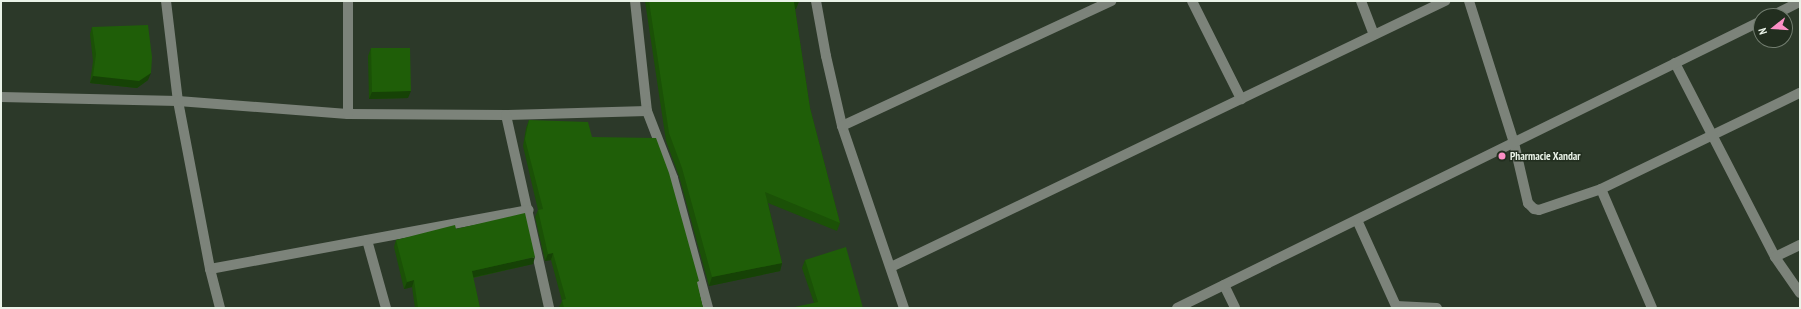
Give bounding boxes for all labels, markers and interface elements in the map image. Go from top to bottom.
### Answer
north arrow [1753,8,1793,48]
text: N [1755,26,1770,36]
place label: Pharmacie Xandar [1510,149,1581,163]
marker: Pharmacie Xandar [1497,151,1507,161]

